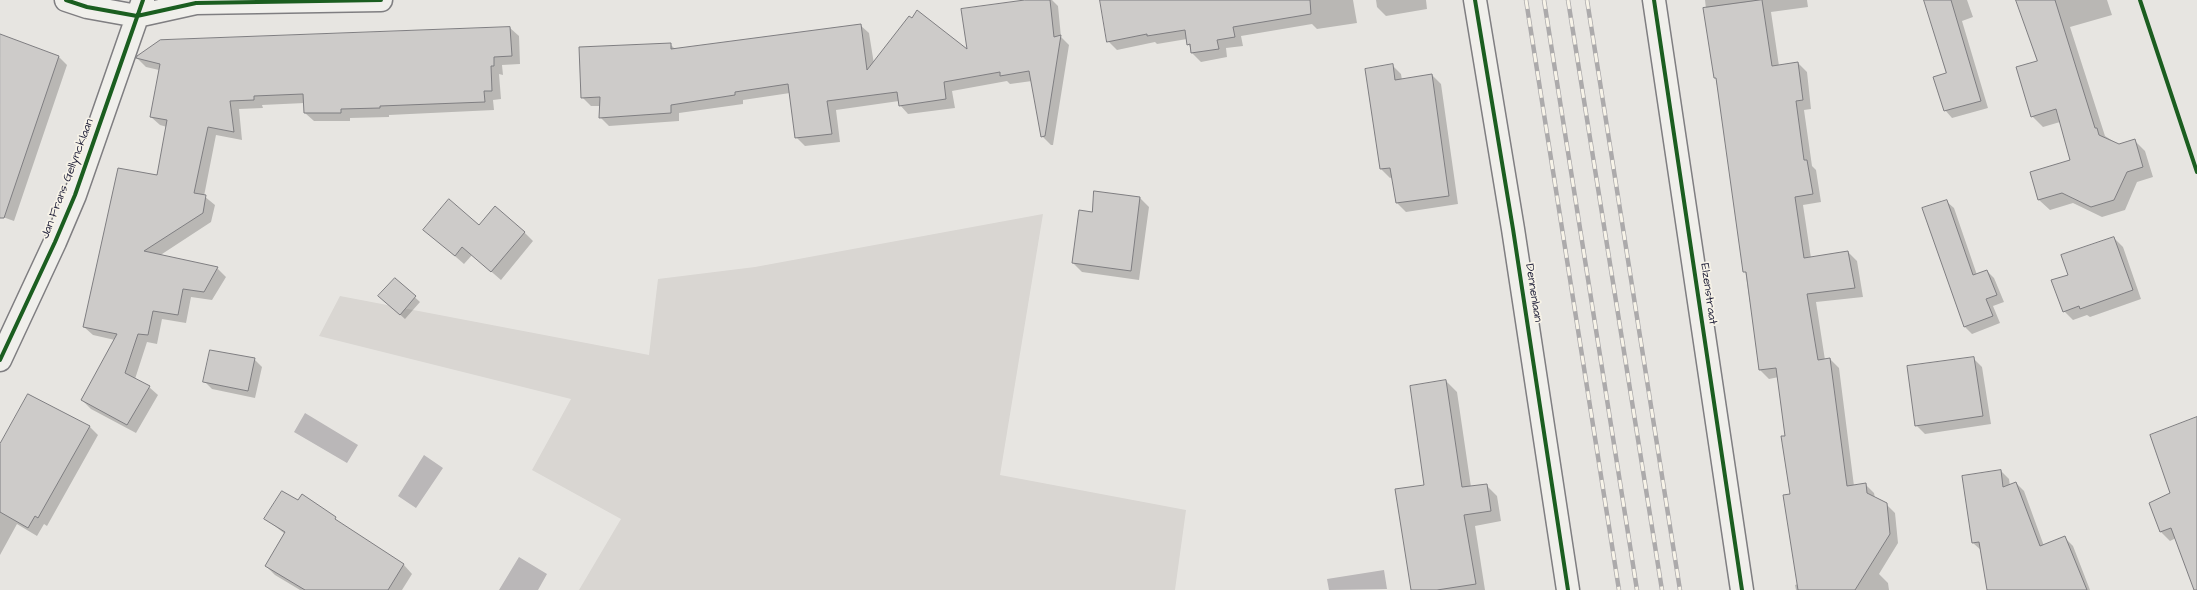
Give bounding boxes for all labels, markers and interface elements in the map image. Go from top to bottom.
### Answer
street label: Jan Frans Gellyncklaan [38,117,98,241]
street label: Elzenstraat [1697,262,1719,326]
street label: Dennenlaan [1521,263,1545,323]

